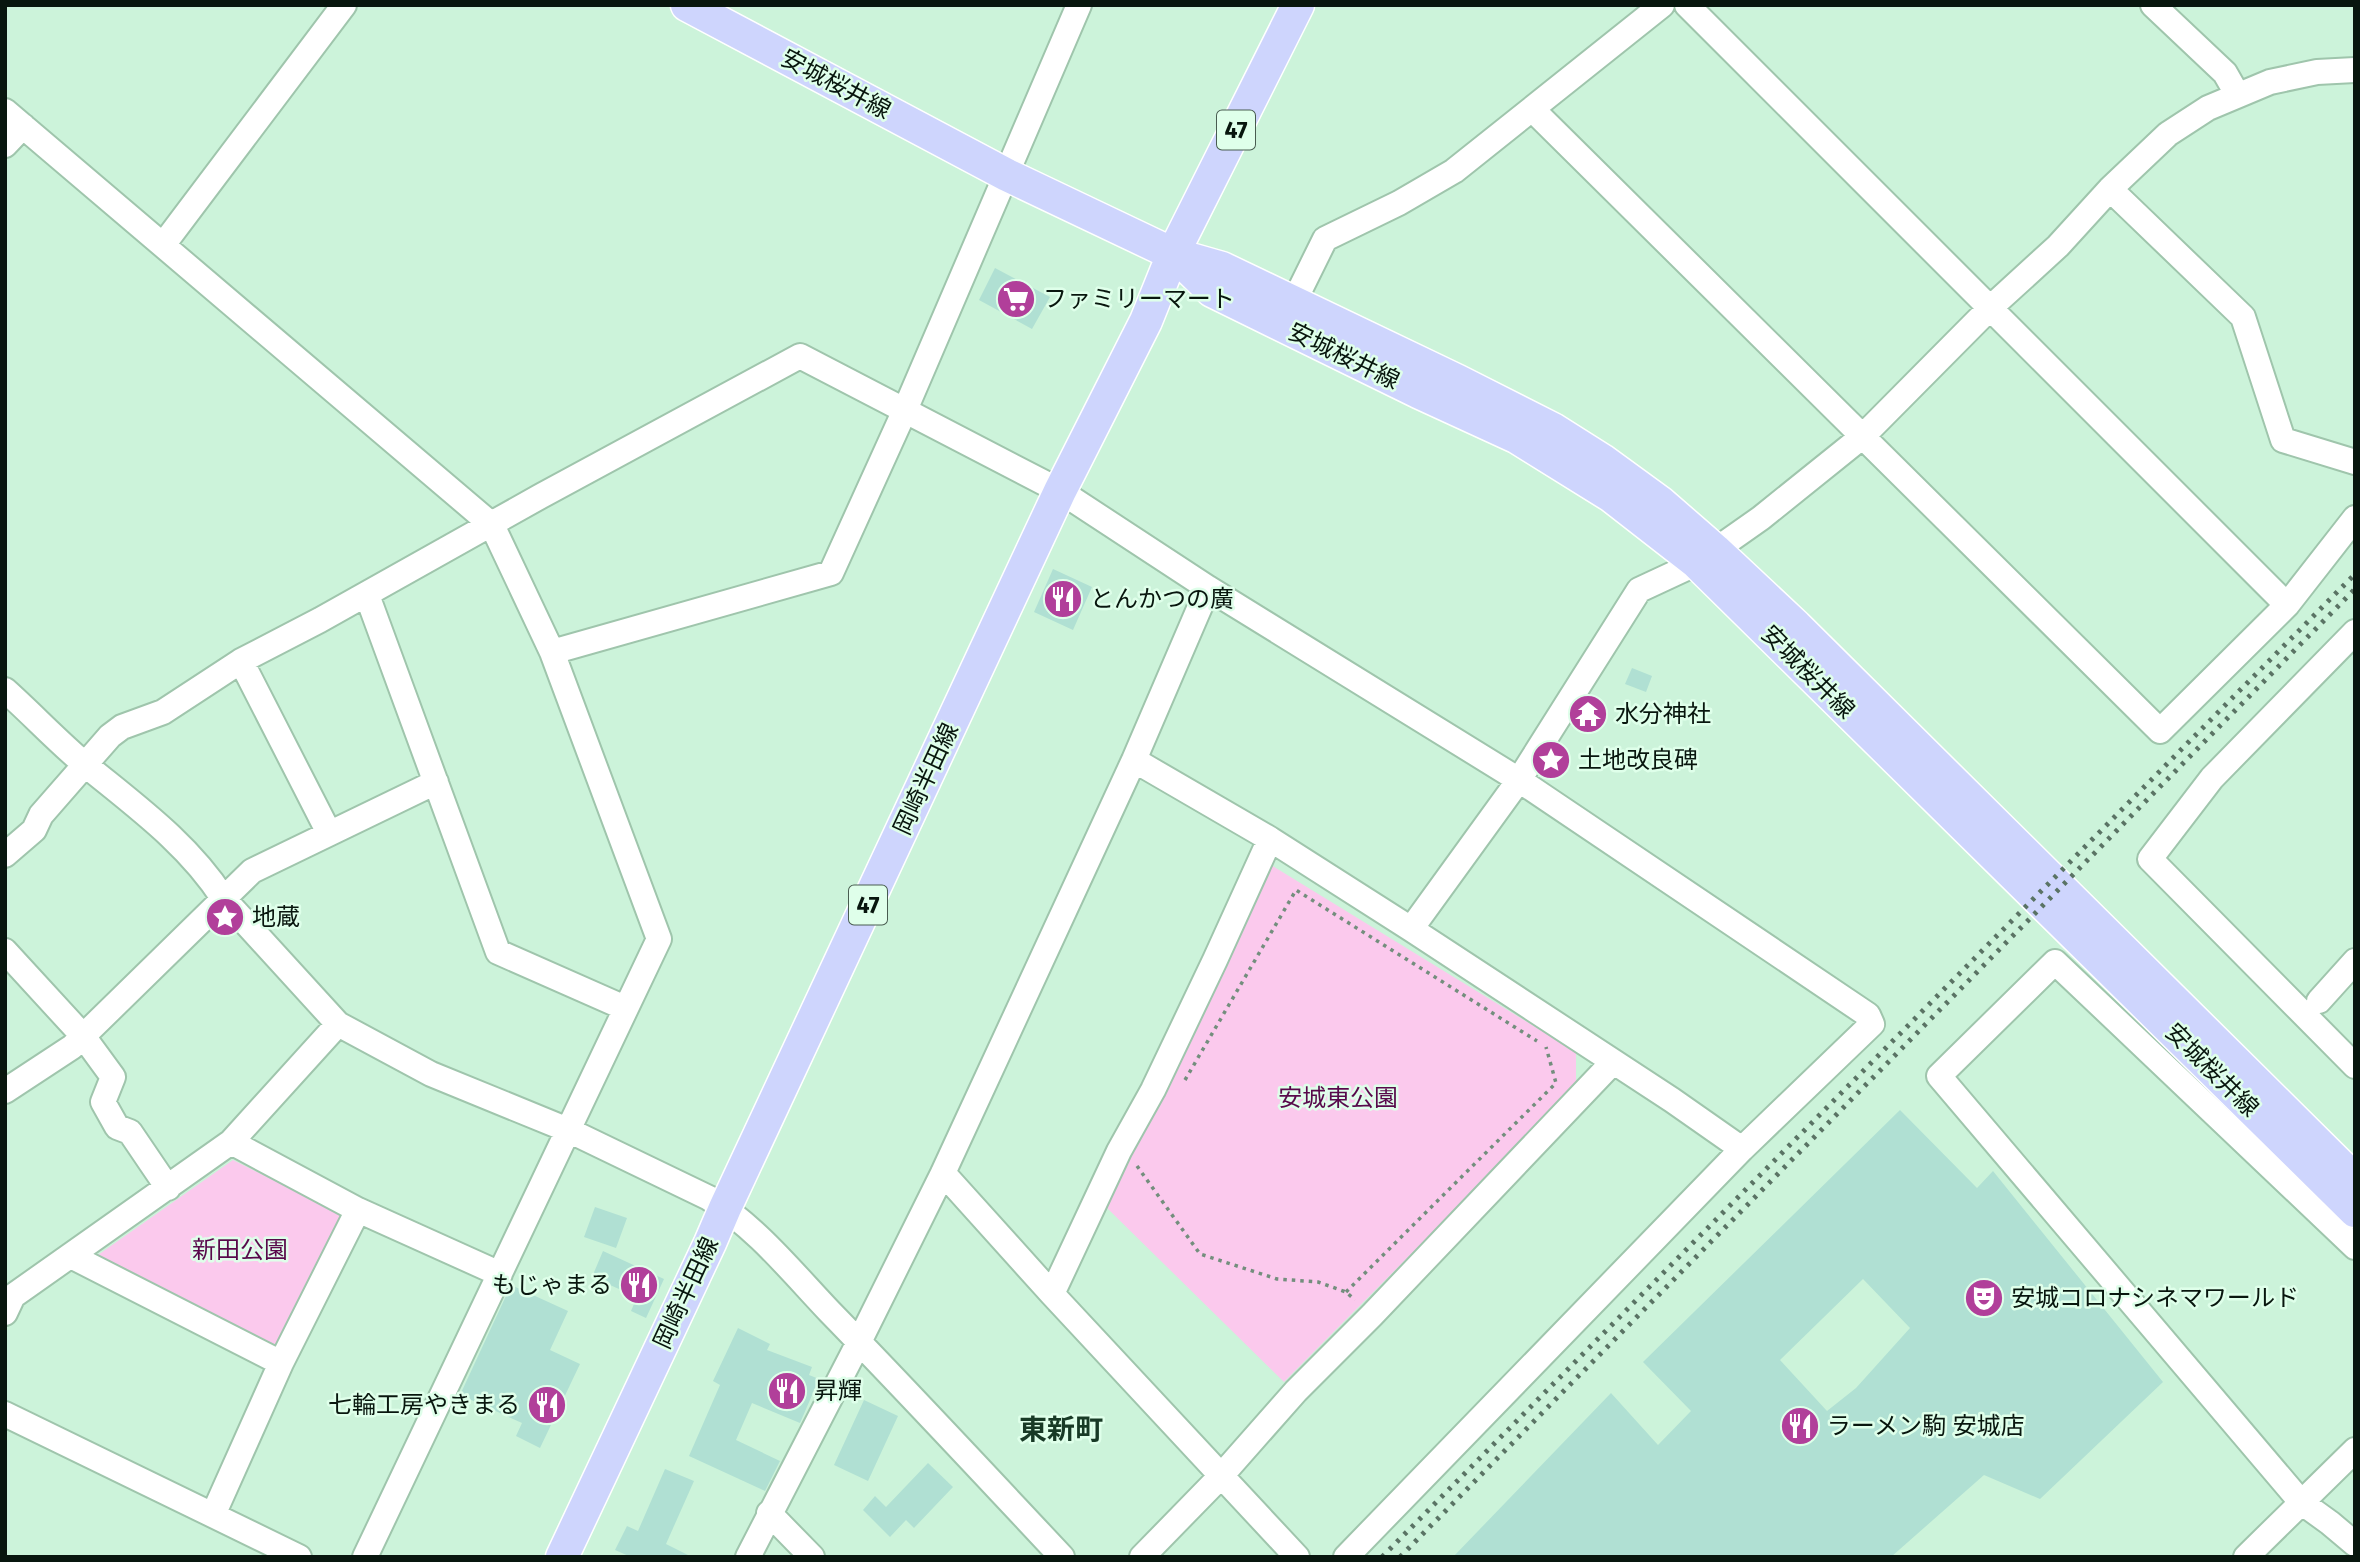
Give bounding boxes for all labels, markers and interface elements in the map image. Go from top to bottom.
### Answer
street label: 安城桜井線 [776,43,896,125]
road number: 47 [1217,111,1255,150]
supermarket icon: ファミリーマート [995,278,1037,320]
place label: ファミリーマート [1043,285,1235,313]
street label: 安城桜井線 [1284,317,1404,395]
restaurant icon: とんかつの廣 [1042,578,1084,620]
place label: とんかつの廣 [1090,585,1234,613]
street label: 安城桜井線 [1756,620,1860,724]
temple icon: 水分神社 [1567,693,1609,735]
place label: 水分神社 [1615,700,1711,728]
street label: 岡崎半田線 [888,719,964,839]
place icon: 土地改良碑 [1530,739,1572,781]
place label: 土地改良碑 [1578,746,1698,774]
road number: 47 [849,885,887,924]
place icon: 地蔵 [204,896,246,938]
place label: 地蔵 [252,903,300,931]
street label: 安城桜井線 [2160,1018,2264,1122]
park label: 安城東公園 [1278,1084,1398,1112]
street label: 岡崎半田線 [648,1233,724,1353]
park label: 新田公園 [192,1236,288,1264]
restaurant icon: もじゃまる [618,1264,660,1306]
place label: もじゃまる [492,1271,612,1299]
theatre icon: 安城コロナシネマワールド [1963,1277,2005,1319]
place label: 安城コロナシネマワールド [2011,1284,2299,1312]
restaurant icon: 昇輝 [766,1370,808,1412]
place label: 昇輝 [814,1377,862,1405]
restaurant icon: 七輪工房やきまる [526,1384,568,1426]
place label: 七輪工房やきまる [328,1391,520,1419]
restaurant icon: ラーメン駒 安城店 [1779,1405,1821,1447]
place label: ラーメン駒 安城店 [1827,1412,2024,1440]
district label: 東新町 [1019,1413,1103,1446]

